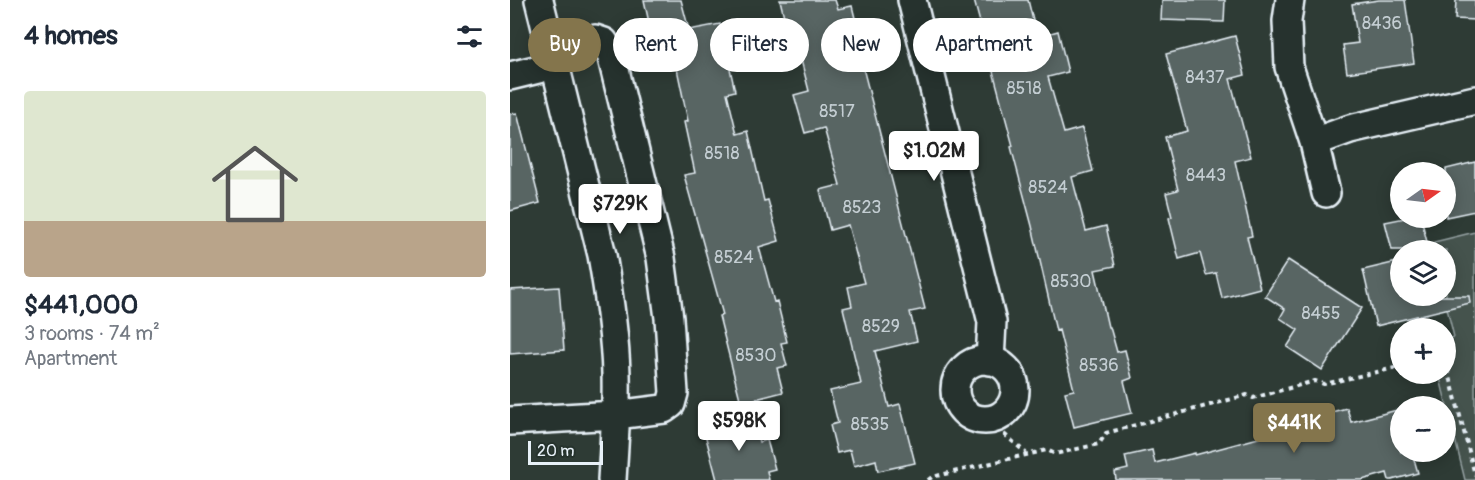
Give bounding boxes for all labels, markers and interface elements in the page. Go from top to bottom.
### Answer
house number: 8436 [1362,12,1402,35]
chip: Buy [528,18,601,72]
chip: Rent [613,18,698,72]
chip: Filters [710,18,809,72]
chip: New [821,18,901,72]
chip: Apartment [913,18,1053,72]
text: 4 homes [24,20,118,52]
icon: filters [453,20,486,53]
house number: 8437 [1185,66,1225,89]
house number: 8518 [1007,77,1041,100]
house number: 8517 [819,100,855,123]
icon: home [201,130,309,238]
pin: $1.02M [885,131,983,182]
text: $1.02M [903,138,965,163]
house number: 8518 [705,142,739,165]
north arrow [1390,162,1456,228]
map controls [1390,162,1456,462]
house number: 8443 [1186,164,1226,187]
house number: 8524 [1028,176,1068,199]
pin: $729K [578,184,662,235]
text: $729K [593,191,647,216]
house number: 8523 [843,196,881,219]
button: layers [1390,240,1456,306]
house number: 8524 [714,246,754,269]
house number: 8530 [1050,270,1092,293]
text: $441,000 [24,289,138,321]
house number: 8455 [1301,302,1341,325]
house number: 8529 [862,315,900,338]
button: + [1390,318,1456,384]
text: 3 rooms · 74 m² [24,321,160,346]
house number: 8530 [735,344,777,367]
text: Apartment [24,346,117,371]
house number: 8536 [1079,354,1119,377]
button: − [1390,396,1456,462]
pin: $598K [697,401,781,452]
pin: $441K [1252,403,1336,454]
text: $598K [712,408,766,433]
text: $441K [1267,410,1321,435]
house number: 8535 [851,413,889,436]
scale bar [528,438,603,466]
text: 20 m [537,441,575,461]

